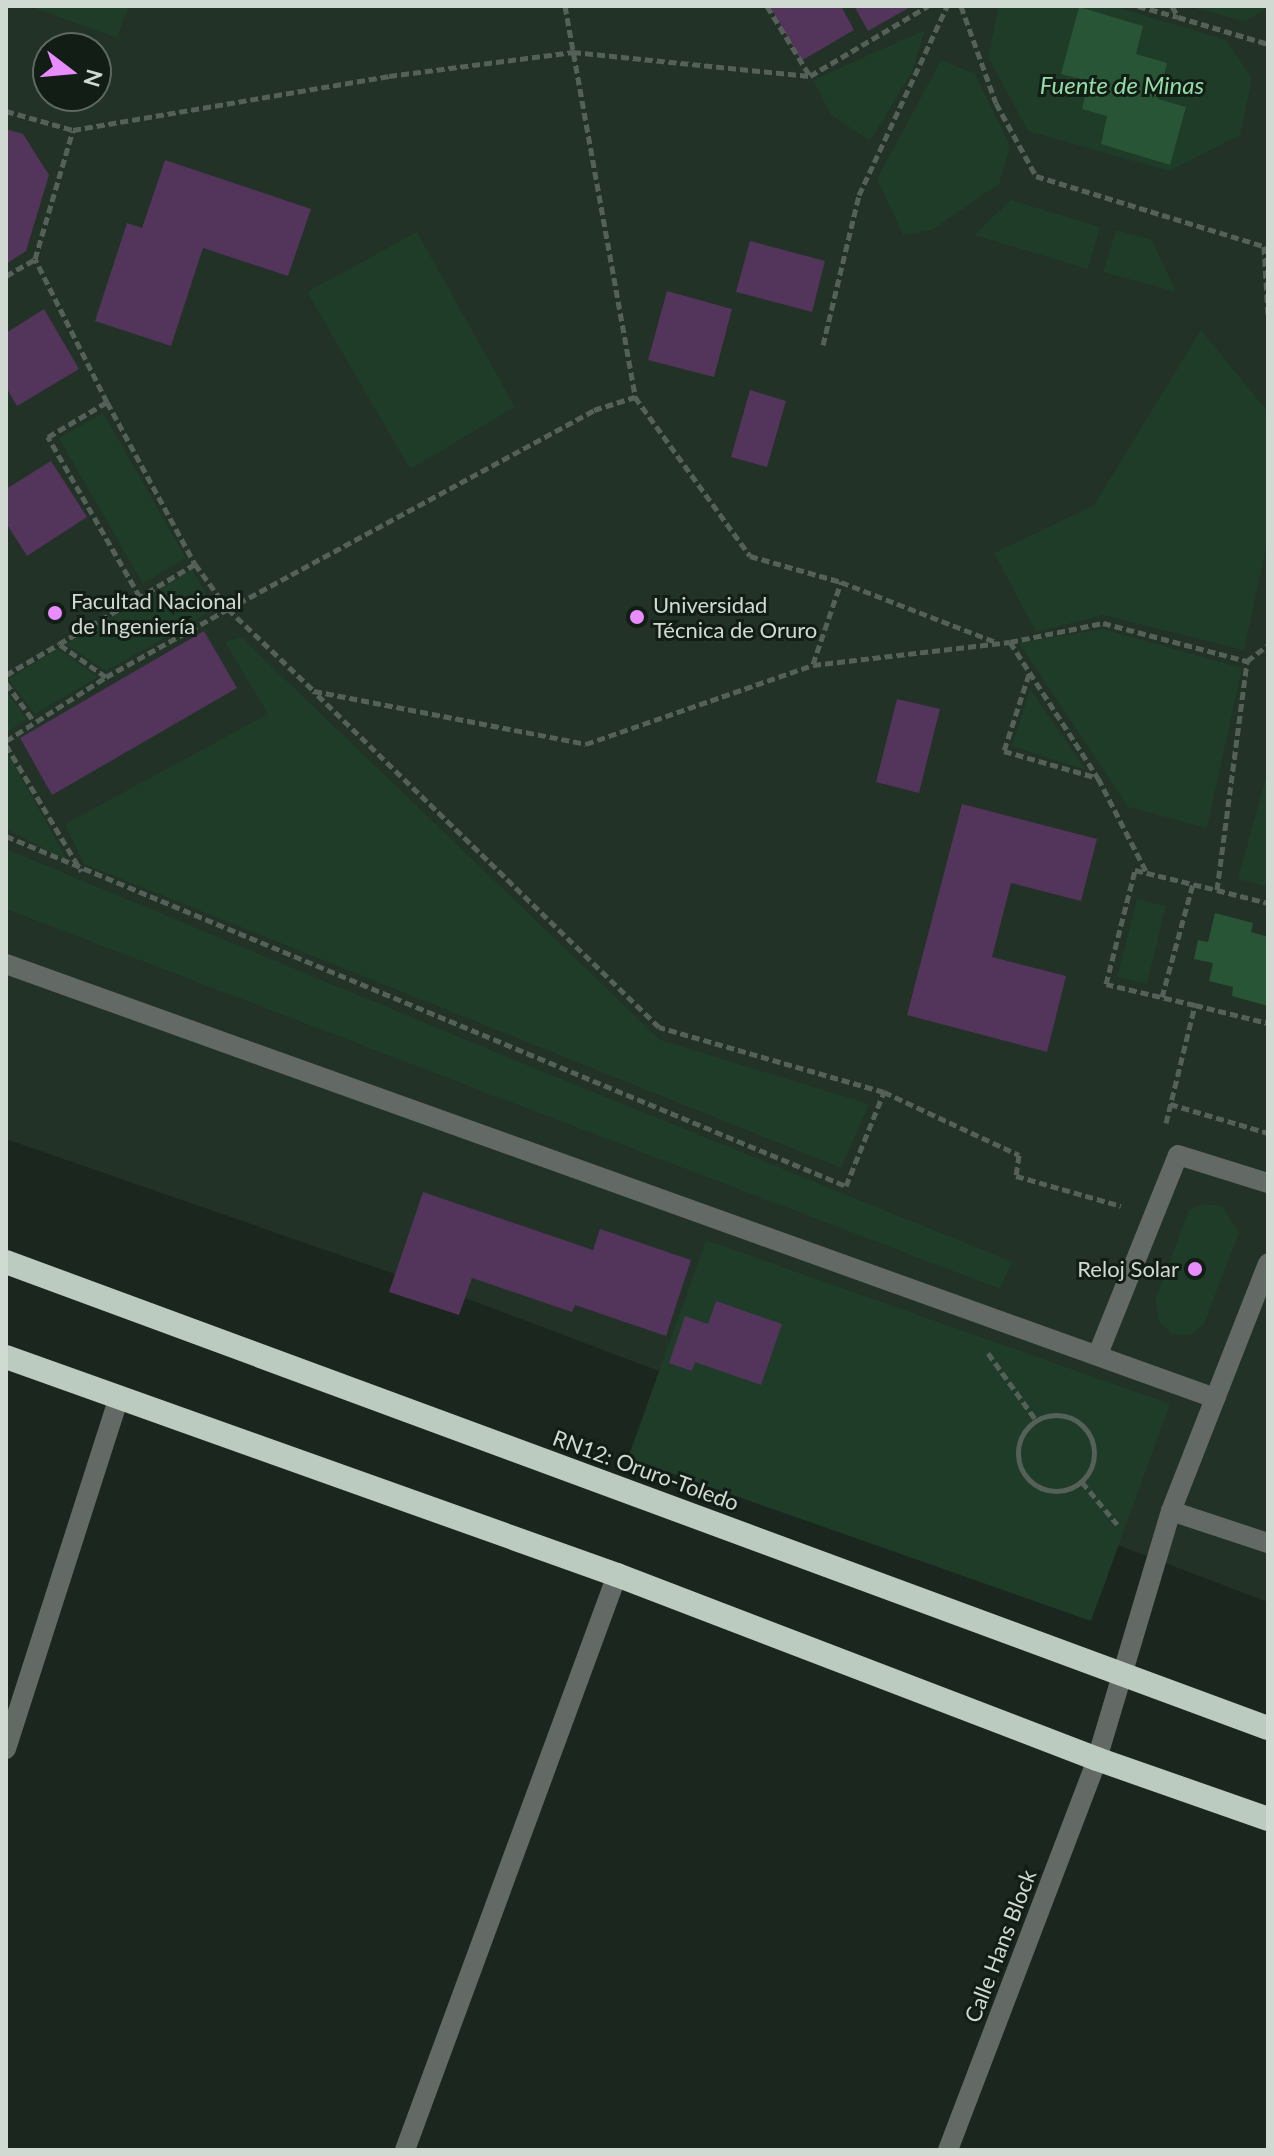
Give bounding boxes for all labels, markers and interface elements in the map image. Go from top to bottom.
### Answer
north arrow [32,32,112,112]
text: N [78,66,109,90]
water label: Fuente de Minas [1040,71,1204,99]
place label: Facultad Nacional de Ingeniería [71,587,242,638]
place label: Universidad Técnica de Oruro [653,591,817,642]
marker: Facultad Nacional de Ingeniería [46,604,64,622]
marker: Universidad Técnica de Oruro [628,608,646,626]
place label: Reloj Solar [1077,1256,1179,1282]
marker: Reloj Solar [1186,1260,1204,1278]
street label: RN12: Oruro-Toledo [549,1424,743,1516]
street label: Calle Hans Block [959,1866,1041,2026]

